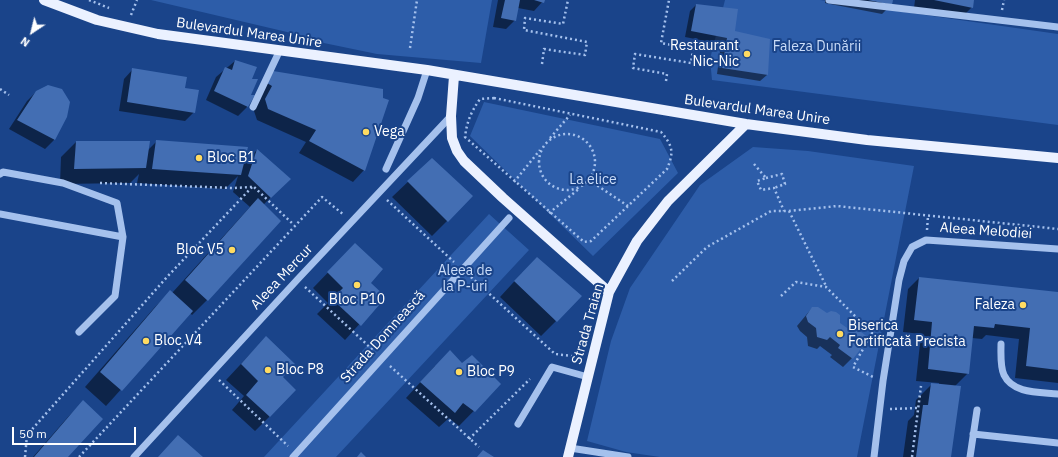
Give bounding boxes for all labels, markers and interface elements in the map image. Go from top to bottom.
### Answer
north arrow [12,12,52,52]
street label: Bulevardul Marea Unire [175,14,323,52]
text: N [18,34,32,50]
place label: Restaurant Nic-Nic [670,38,739,70]
park label: Faleza Dunării [773,39,861,55]
marker: Restaurant Nic-Nic [742,49,752,59]
street label: Bulevardul Marea Unire [683,91,831,129]
place label: Vega [374,124,405,140]
marker: Vega [361,127,371,137]
place label: Bloc B1 [207,150,256,166]
marker: Bloc B1 [194,153,204,163]
park label: La elice [569,172,617,188]
street label: Aleea Melodiei [939,219,1033,243]
street label: Aleea Mercur [247,241,317,313]
place label: Bloc V5 [176,242,224,258]
marker: Bloc V5 [227,245,237,255]
park label: Aleea de la P-uri [438,263,492,296]
marker: Bloc P10 [352,280,362,290]
street label: Strada Traian [568,282,608,366]
street label: Strada Domnească [337,287,429,387]
place label: Bloc P10 [329,292,385,308]
place label: Faleza [975,297,1015,313]
marker: Faleza [1018,300,1028,310]
place label: Biserica Fortificată Precista [848,318,966,350]
marker: Biserica Fortificată Precista [835,329,845,339]
place label: Bloc V4 [154,333,202,349]
marker: Bloc V4 [141,336,151,346]
place label: Bloc P8 [276,362,324,378]
place label: Bloc P9 [467,364,515,380]
marker: Bloc P8 [263,365,273,375]
marker: Bloc P9 [454,367,464,377]
scale bar [14,419,138,445]
text: 50 m [19,426,47,441]

